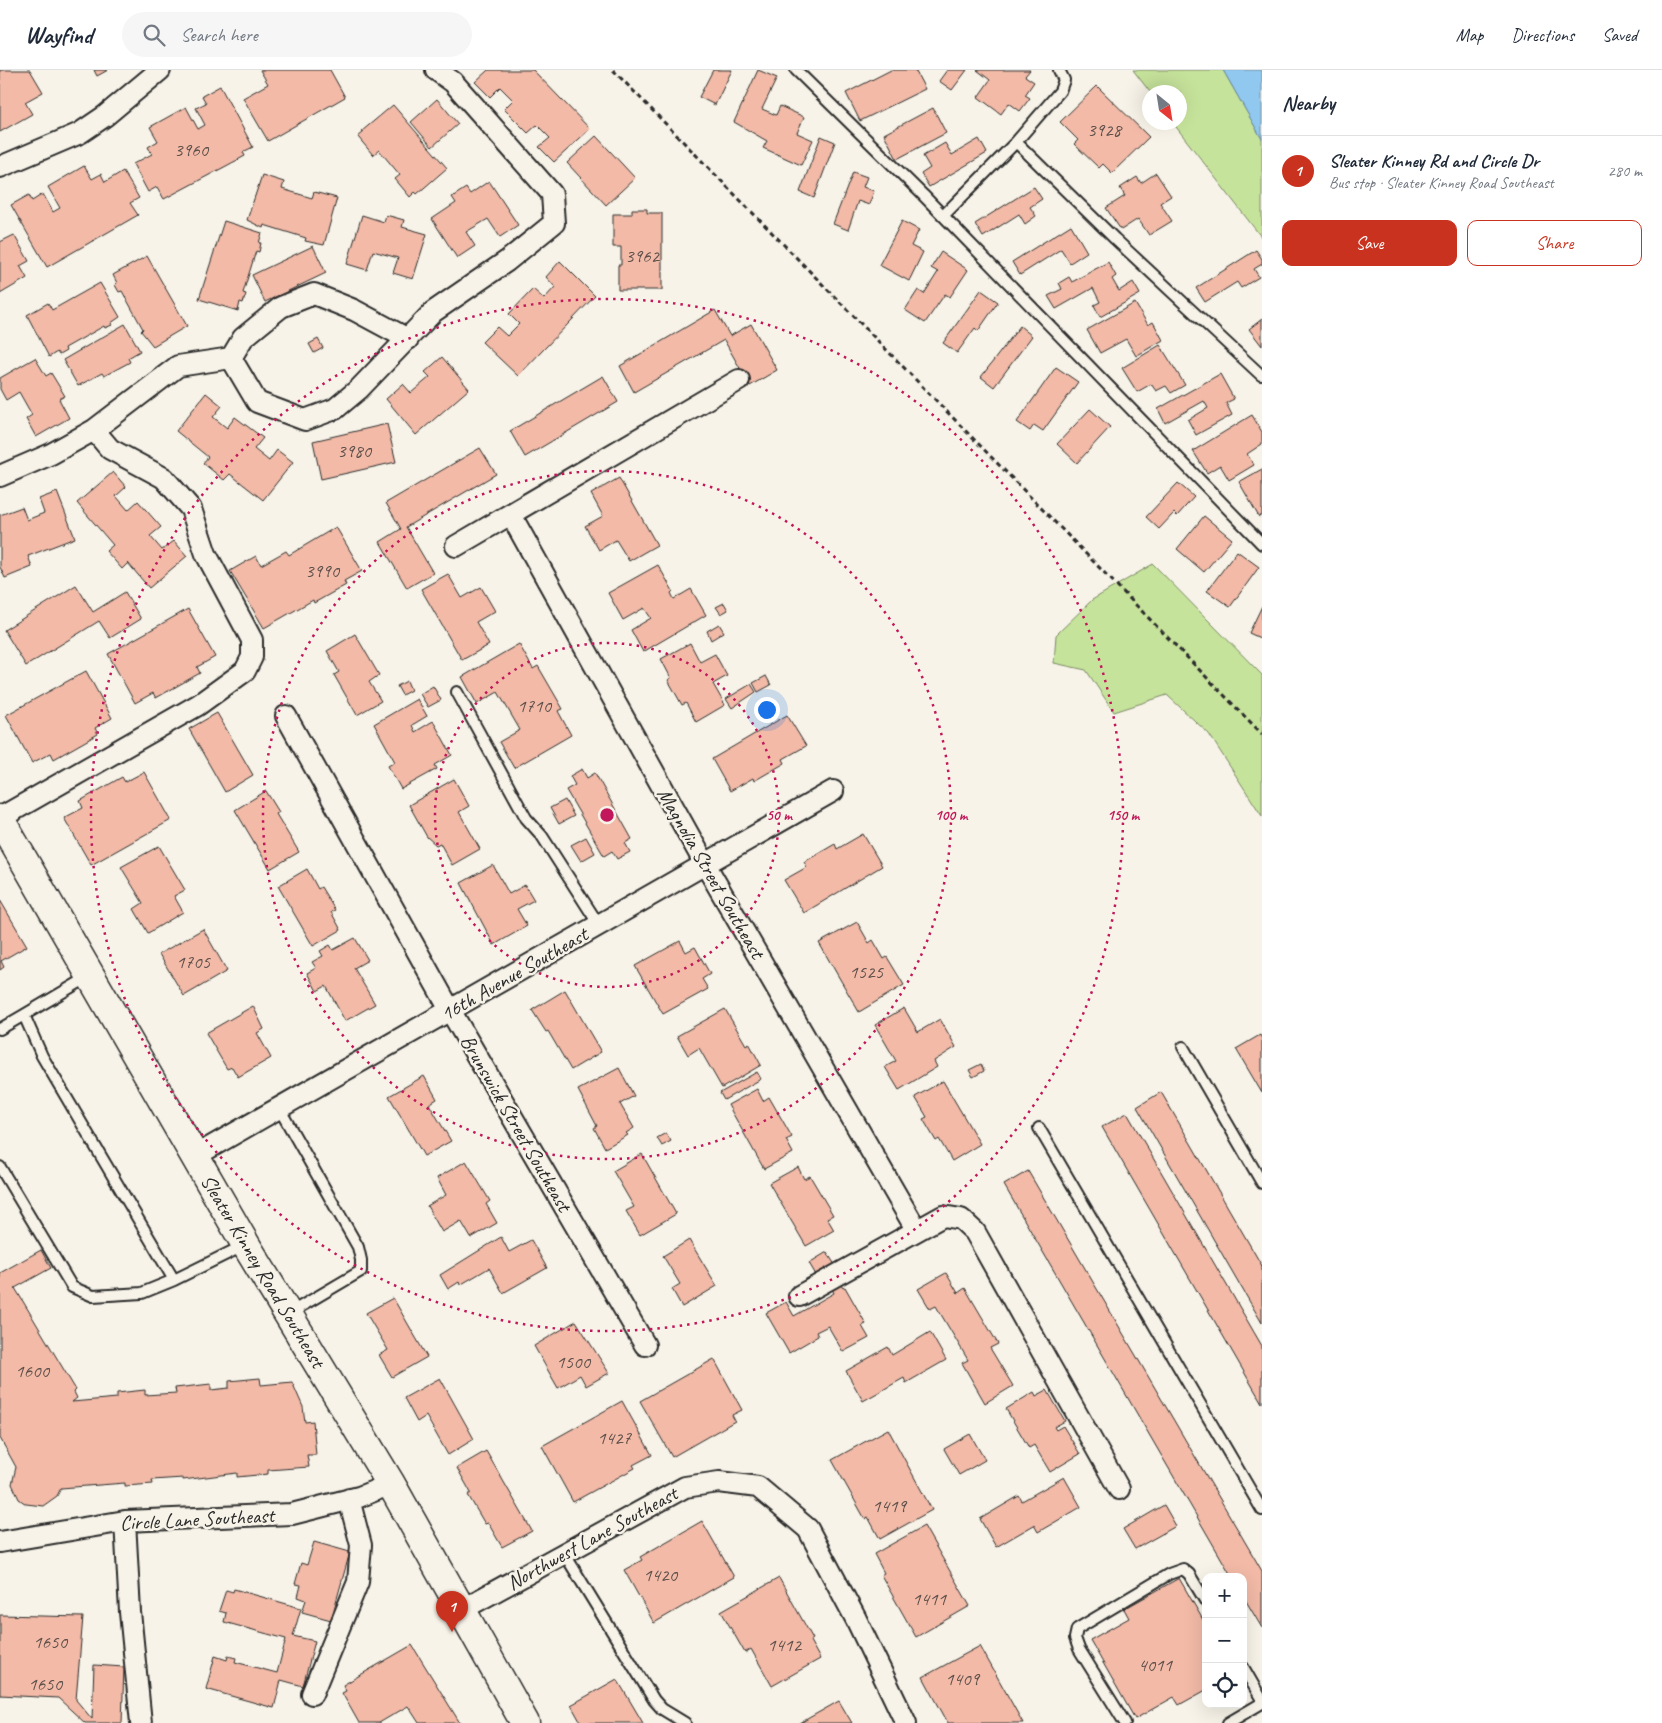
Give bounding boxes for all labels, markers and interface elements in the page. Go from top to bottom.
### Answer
search box [122,12,472,57]
text: Wayfind [25,20,92,50]
icon: search [140,21,168,49]
text: Search here [180,23,258,47]
text: Map [1456,24,1483,46]
text: Directions [1511,24,1574,46]
text: Saved [1602,24,1637,46]
north arrow [1142,85,1187,130]
text: Nearby [1282,90,1335,116]
house number: 3928 [1087,118,1124,142]
house number: 3960 [174,138,210,162]
text: Sleater Kinney Rd and Circle Dr [1329,149,1539,173]
text: 1 [1294,161,1302,181]
text: 280 m [1608,161,1642,181]
text: Bus stop · Sleater Kinney Road Southeast [1329,173,1554,193]
button: Save [1282,220,1457,266]
button: Share [1467,220,1642,266]
house number: 3962 [625,244,661,268]
house number: 3980 [337,439,373,463]
house number: 3990 [305,559,341,583]
house number: 1710 [517,694,553,718]
your location [754,697,780,723]
street label: Magnolia Street Southeast [652,783,772,965]
centre of rings [598,806,616,824]
text: 50 m [766,806,793,825]
text: 100 m [935,806,969,825]
text: 150 m [1107,806,1141,825]
street label: 16th Avenue Southeast [436,920,594,1027]
house number: 1705 [176,950,212,974]
house number: 1525 [849,960,885,984]
street label: Brunswick Street Southeast [455,1030,578,1218]
street label: Sleater Kinney Road Southeast [195,1170,332,1374]
house number: 1500 [556,1350,592,1374]
house number: 1600 [15,1359,51,1383]
house number: 1427 [597,1426,633,1450]
street label: Northwest Lane Southeast [502,1479,684,1596]
house number: 1419 [872,1494,908,1518]
street label: Circle Lane Southeast [119,1502,277,1536]
house number: 1420 [643,1563,679,1587]
map controls [1202,1573,1247,1708]
button: + [1202,1573,1247,1618]
house number: 1411 [912,1587,948,1611]
pin: 1 [436,1591,468,1632]
button: − [1202,1618,1247,1663]
house number: 1650 [33,1630,69,1654]
house number: 1412 [767,1633,803,1657]
house number: 4011 [1138,1653,1174,1677]
button: locate [1202,1663,1247,1708]
house number: 1409 [945,1667,981,1691]
house number: 1650 [28,1672,64,1696]

